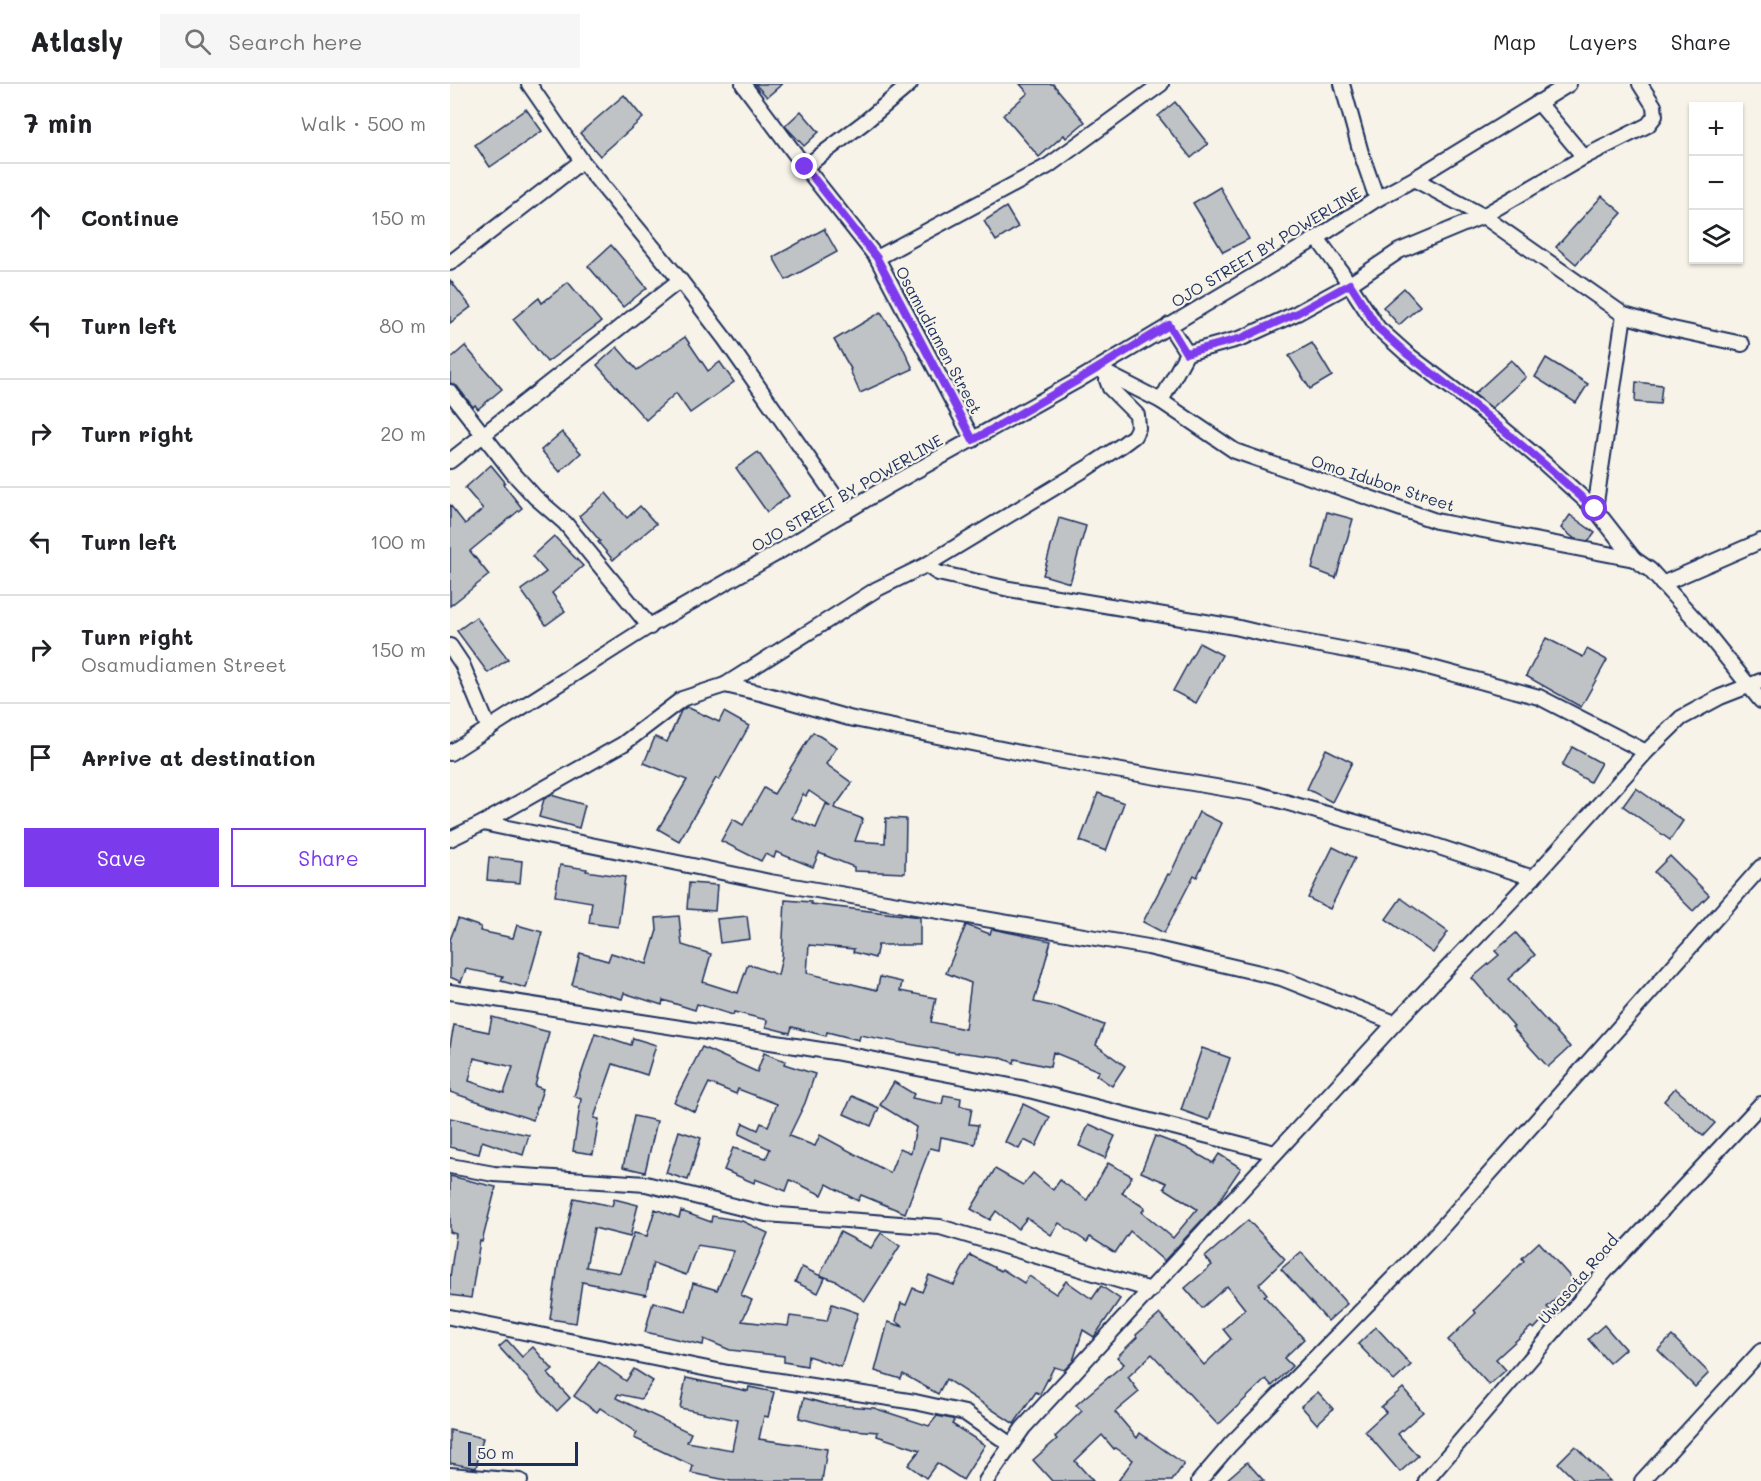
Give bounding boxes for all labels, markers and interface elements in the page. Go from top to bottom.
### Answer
search box [160,14,580,68]
text: Atlasly [30,23,124,59]
icon: search [181,25,214,58]
text: Search here [229,27,362,56]
text: Map [1493,28,1536,55]
text: Layers [1569,28,1638,55]
text: Share [1671,28,1731,55]
map controls [1689,102,1743,264]
button: + [1689,102,1743,156]
text: 7 min [24,106,92,140]
text: Walk · 500 m [300,110,426,136]
route end [791,153,817,179]
button: − [1689,156,1743,210]
street label: OJO STREET BY POWERLINE [1167,182,1364,312]
icon: ahead [24,201,57,234]
text: Continue [81,203,179,232]
text: 150 m [371,204,426,230]
button: layers [1689,210,1743,264]
street label: Osamudiamen Street [892,262,987,417]
icon: left [24,309,57,342]
text: Turn left [81,311,177,340]
text: 80 m [379,312,426,338]
icon: right [24,417,57,450]
text: Turn right [81,419,193,448]
text: 20 m [380,420,426,446]
street label: OJO STREET BY POWERLINE [747,429,946,556]
street label: Omo Idubor Street [1309,449,1458,516]
route start [1581,495,1607,521]
icon: left [24,525,57,558]
text: Turn left [81,527,177,556]
text: 100 m [370,528,426,554]
text: Turn right [81,622,193,651]
icon: right [24,633,57,666]
text: 150 m [371,636,426,662]
text: Osamudiamen Street [81,651,287,677]
icon: arrive [24,741,57,774]
text: Arrive at destination [81,743,316,772]
button: Save [24,828,219,887]
button: Share [231,828,426,887]
street label: Uwasota Road [1533,1229,1622,1328]
scale bar [468,1439,578,1466]
text: 50 m [477,1442,514,1463]

